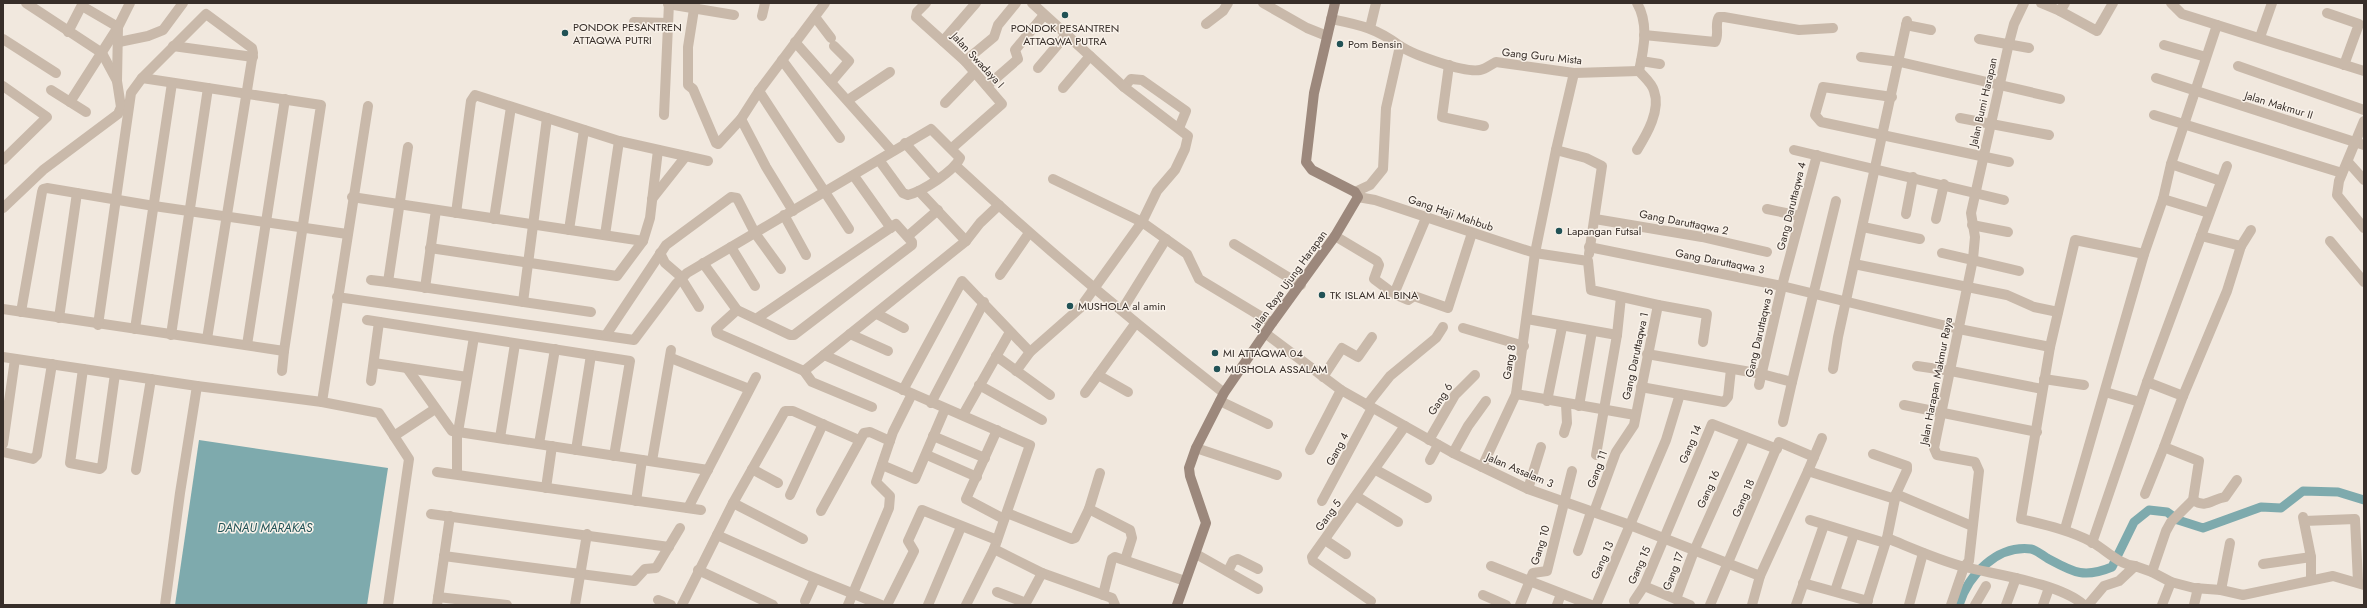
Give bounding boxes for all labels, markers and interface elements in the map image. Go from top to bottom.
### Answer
marker: PONDOK PESANTREN ATTAQWA PUTRA [1060,10,1070,20]
place label: PONDOK PESANTREN ATTAQWA PUTRI [573,19,682,48]
place label: PONDOK PESANTREN ATTAQWA PUTRA [1011,20,1119,49]
street label: Jalan Swadaya I [946,27,1008,92]
marker: PONDOK PESANTREN ATTAQWA PUTRI [560,28,570,38]
place label: Pom Bensin [1348,36,1402,52]
marker: Pom Bensin [1335,39,1345,49]
street label: Gang Guru Mista [1501,44,1583,68]
street label: Jalan Bumi Harapan [1965,56,2001,150]
street label: Jalan Makmur II [2241,86,2315,123]
street label: Gang Daruttaqwa 4 [1772,159,1810,252]
street label: Gang Haji Mahbub [1406,191,1496,235]
street label: Gang Daruttaqwa 2 [1638,205,1730,239]
place label: Lapangan Futsal [1567,223,1641,239]
marker: Lapangan Futsal [1554,226,1564,236]
street label: Jalan Raya Ujung Harapan [1246,227,1331,335]
street label: Gang Daruttaqwa 3 [1674,245,1766,277]
place label: TK ISLAM AL BINA [1330,287,1419,303]
street label: Gang Daruttaqwa 5 [1741,287,1777,379]
marker: TK ISLAM AL BINA [1317,290,1327,300]
place label: MUSHOLA al amin [1078,298,1166,314]
marker: MUSHOLA al amin [1065,301,1075,311]
street label: Gang Daruttaqwa 1 [1618,311,1652,401]
street label: Jalan Harapan Makmur Raya [1915,316,1956,448]
street label: Gang 8 [1498,343,1520,381]
place label: MI ATTAQWA 04 [1223,345,1303,361]
marker: MI ATTAQWA 04 [1210,348,1220,358]
place label: MUSHOLA ASSALAM [1225,361,1327,377]
marker: MUSHOLA ASSALAM [1212,364,1222,374]
street label: Gang 6 [1424,380,1456,418]
street label: Gang 14 [1675,422,1706,466]
street label: Gang 4 [1322,429,1353,468]
street label: Jalan Assalam 3 [1482,448,1556,491]
street label: Gang 11 [1583,448,1611,490]
street label: Gang 16 [1692,467,1724,511]
street label: Gang 18 [1728,476,1758,520]
street label: Gang 5 [1311,496,1345,534]
water label: DANAU MARAKAS [218,519,313,537]
street label: Gang 10 [1526,523,1554,567]
street label: Gang 13 [1587,538,1617,582]
street label: Gang 15 [1623,543,1655,587]
street label: Gang 17 [1658,549,1688,592]

